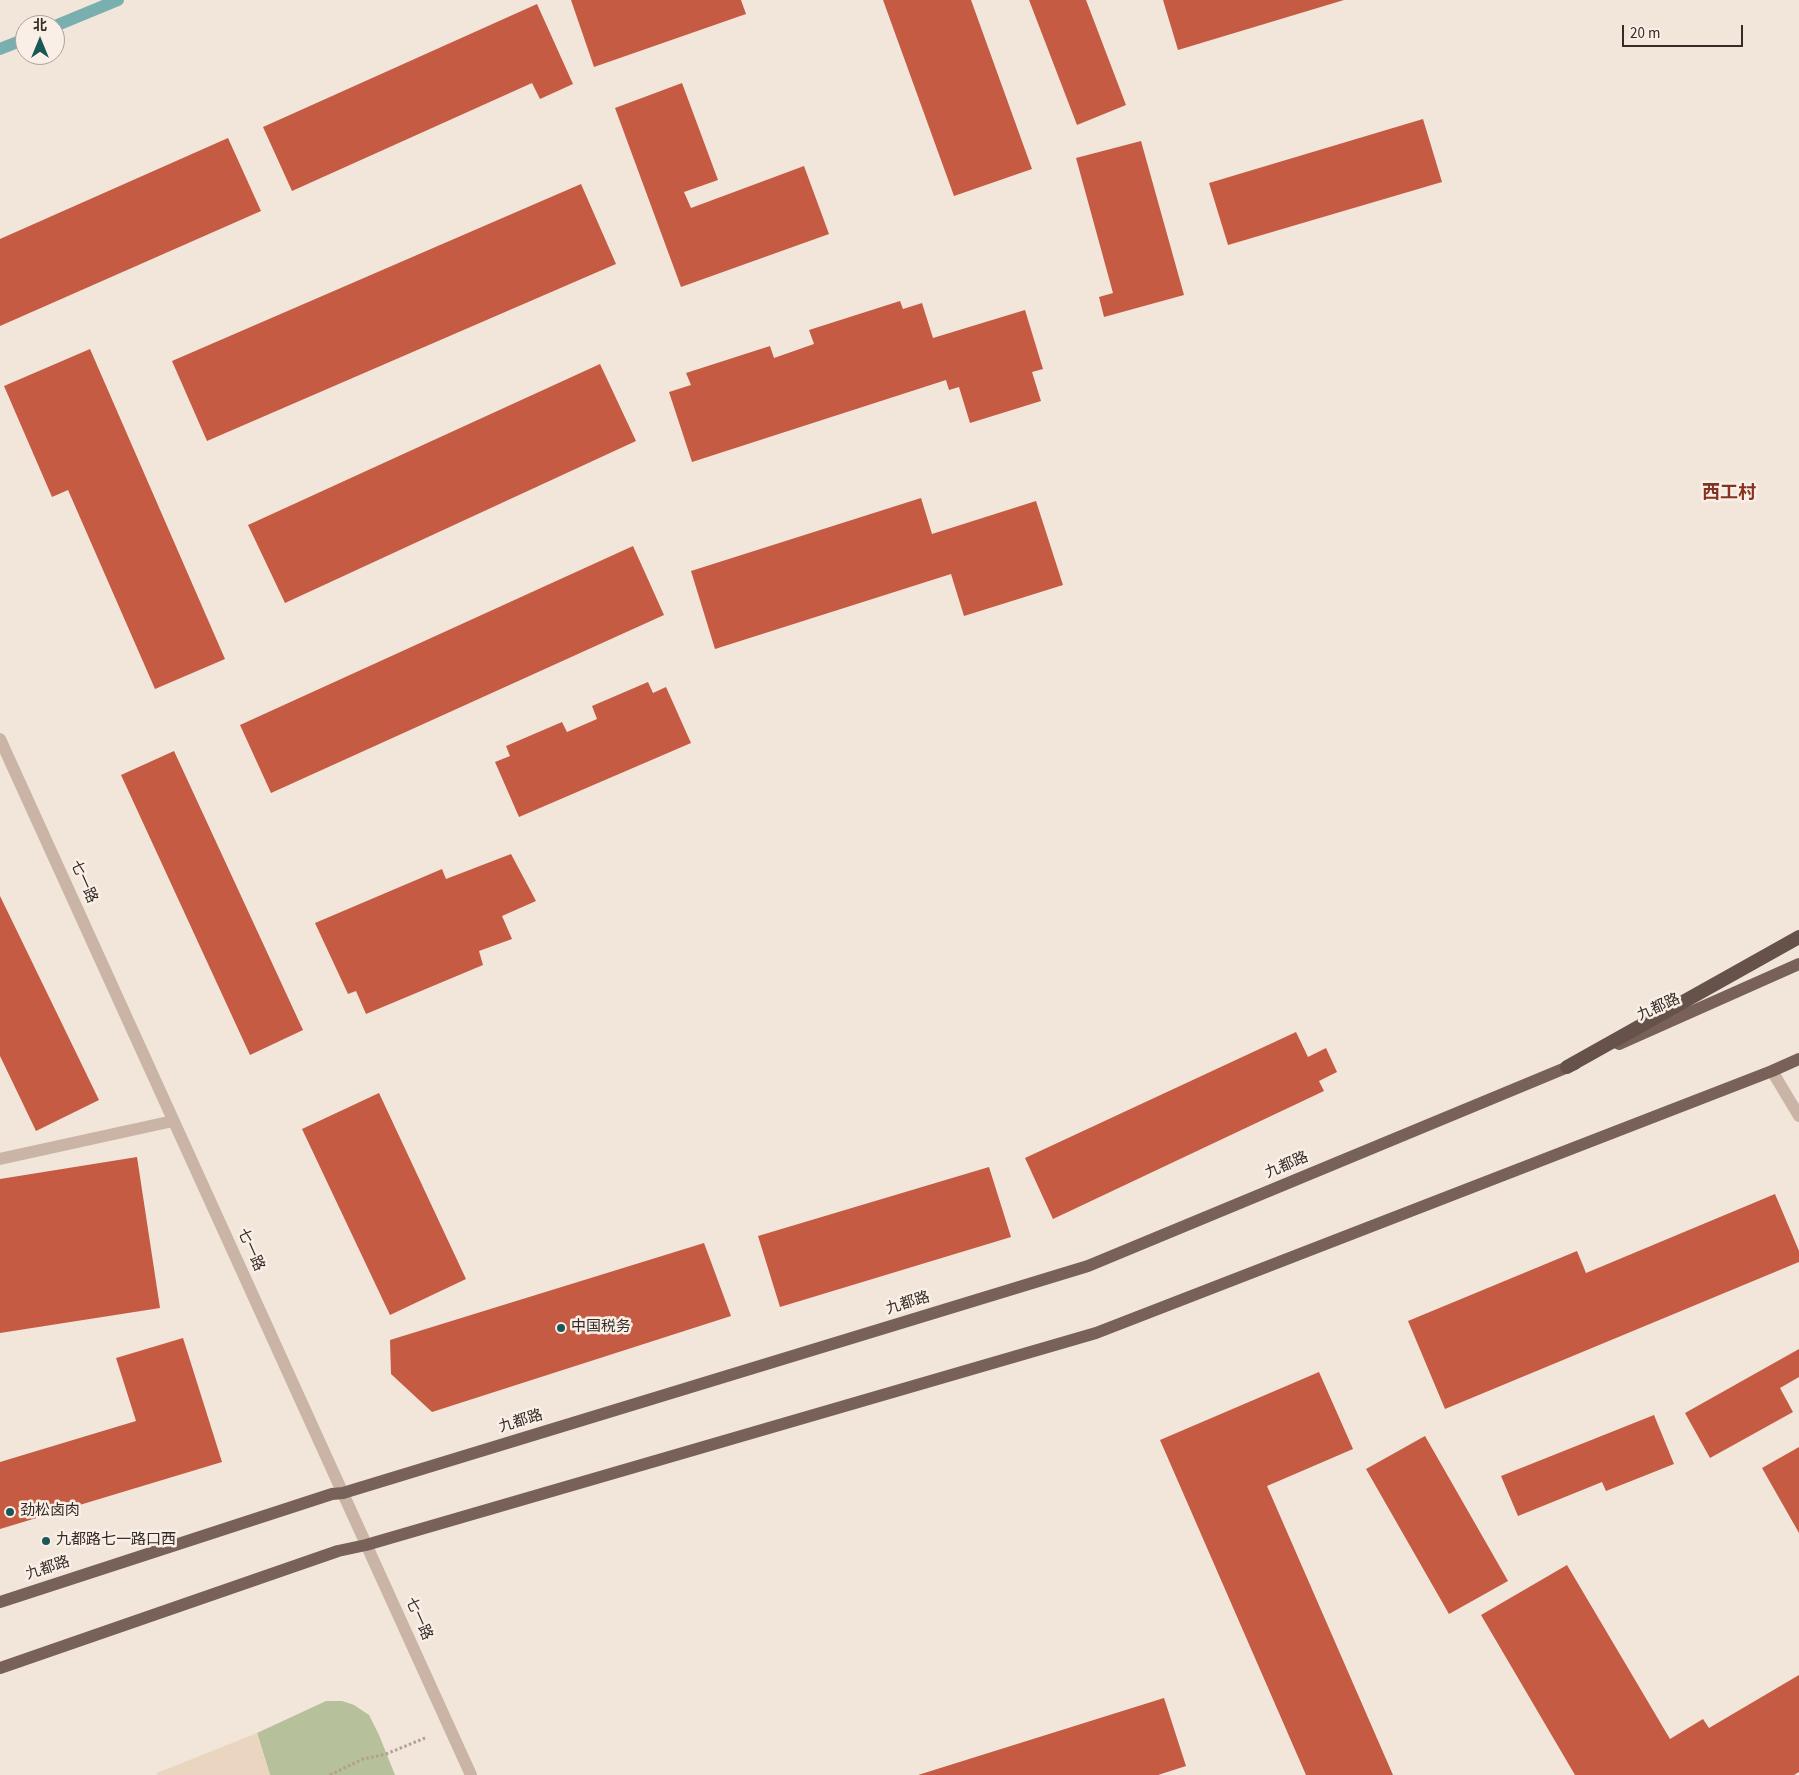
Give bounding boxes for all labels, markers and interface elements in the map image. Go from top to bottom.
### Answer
north arrow [15,15,65,65]
scale bar [1624,15,1745,47]
text: 北 [33,16,47,36]
text: 20 m [1630,23,1660,44]
district label: 西工村 [1702,483,1756,505]
street label: 七一路 [66,858,100,906]
street label: 九都路 [1635,991,1683,1025]
street label: 九都路 [1263,1149,1311,1183]
street label: 七一路 [233,1226,267,1274]
street label: 九都路 [884,1289,932,1319]
place label: 中国税务 [571,1319,631,1337]
marker: 中国税务 [555,1322,567,1334]
street label: 九都路 [497,1407,545,1437]
place label: 劲松卤肉 [20,1503,80,1521]
marker: 劲松卤肉 [4,1506,16,1518]
place label: 九都路七一路口西 [56,1532,176,1550]
marker: 九都路七一路口西 [40,1535,52,1547]
street label: 九都路 [24,1553,72,1585]
street label: 七一路 [401,1595,435,1643]

